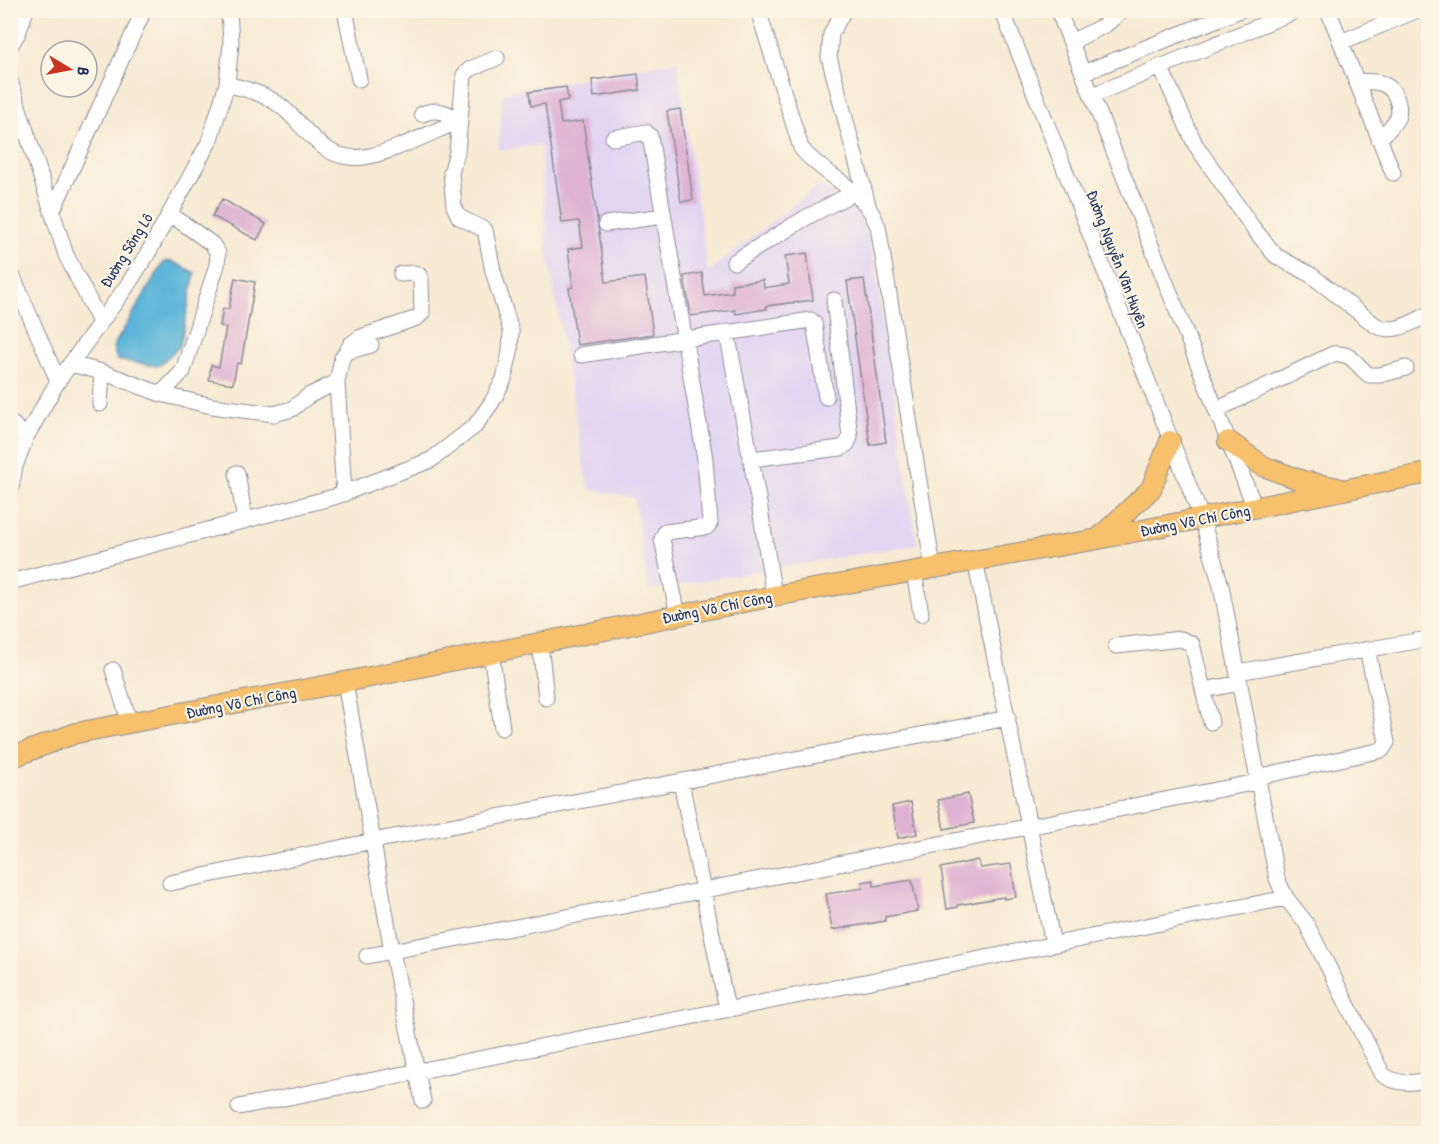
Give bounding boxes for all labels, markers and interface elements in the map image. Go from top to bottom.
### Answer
north arrow [39,39,99,99]
text: B [72,66,95,78]
street label: Đường Nguyễn Văn Huyên [1082,187,1154,331]
street label: Đường Sông Lô [94,208,158,291]
street label: Đường Võ Chí Công [1138,499,1252,541]
street label: Đường Võ Chí Công [660,586,774,628]
street label: Đường Võ Chí Công [184,681,298,723]

